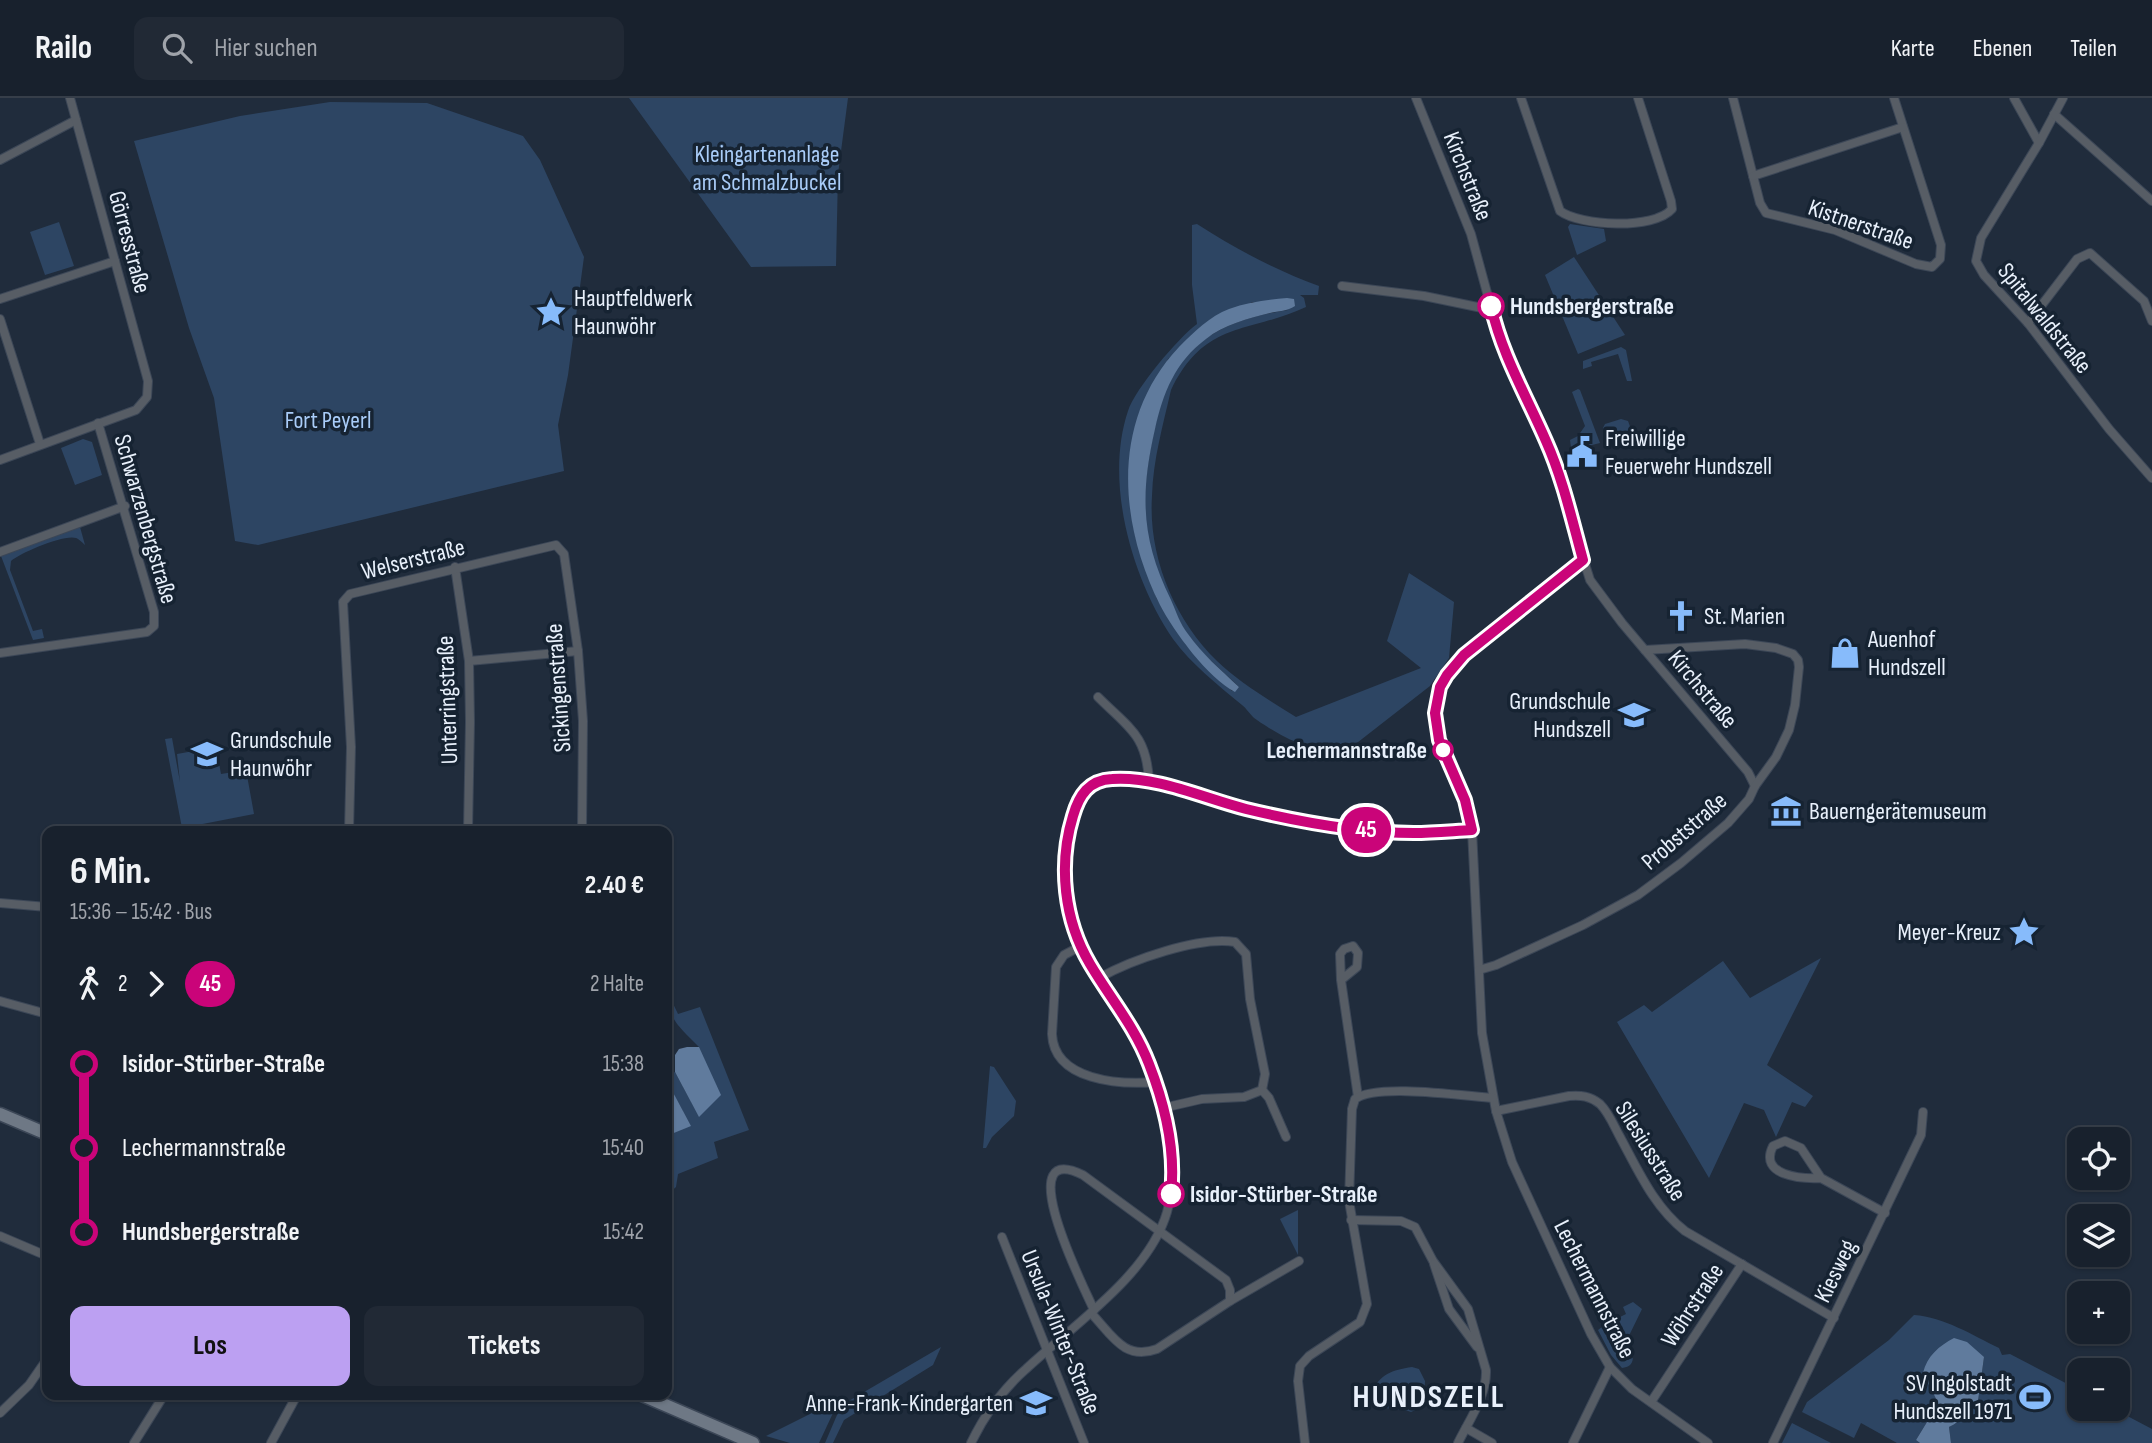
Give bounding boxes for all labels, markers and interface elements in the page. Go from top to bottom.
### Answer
search box [134,17,624,80]
text: Railo [35,28,92,68]
icon: search [158,29,196,67]
text: Hier suchen [214,33,318,64]
text: Karte [1891,34,1935,63]
text: Ebenen [1973,34,2032,63]
text: Teilen [2070,34,2117,63]
street label: Kirchstraße [1437,128,1498,225]
park label: Kleingartenanlage am Schmalzbuckel [693,140,841,197]
street label: Görresstraße [102,188,157,296]
street label: Kistnerstraße [1804,193,1917,256]
street label: Spitalwaldstraße [1991,257,2098,379]
place label: Hauptfeldwerk Haunwöhr [574,284,692,341]
place label: Hundsbergerstraße [1510,292,1674,321]
marker: Hundsbergerstraße [1478,293,1504,319]
place icon: Hauptfeldwerk Haunwöhr [534,295,568,329]
park label: Fort Peyerl [285,406,371,435]
place label: Freiwillige Feuerwehr Hundszell [1605,424,1772,481]
street label: Schwarzenbergstraße [108,431,184,607]
public building icon: Freiwillige Feuerwehr Hundszell [1565,435,1599,469]
street label: Welserstraße [358,533,468,586]
church icon: St. Marien [1664,599,1698,633]
place label: St. Marien [1704,602,1785,631]
street label: Sickingenstraße [540,623,577,753]
place label: Auenhof Hundszell [1867,625,1946,682]
street label: Unterringstraße [431,635,464,765]
shop icon: Auenhof Hundszell [1828,636,1862,670]
street label: Kirchstraße [1662,644,1744,734]
place label: Grundschule Hundszell [1509,687,1611,744]
school or university icon: Grundschule Hundszell [1617,698,1651,732]
place label: Grundschule Haunwöhr [230,726,332,783]
place label: Lechermannstraße [1267,736,1427,765]
school or university icon: Grundschule Haunwöhr [190,737,224,771]
marker: Lechermannstraße [1433,740,1453,760]
street label: Probststraße [1636,786,1733,876]
museum icon: Bauerngerätemuseum [1769,794,1803,828]
place label: Bauerngerätemuseum [1809,797,1987,826]
line badge: 45 [1334,807,1398,853]
text: 45 [1355,815,1377,844]
text: 6 Min. [70,849,151,894]
text: 2.40 € [585,870,644,901]
text: 15:36 – 15:42 · Bus [70,898,212,926]
place icon: Meyer-Kreuz [2007,915,2041,949]
place label: Meyer-Kreuz [1897,918,2001,947]
icon: walk [70,965,108,1003]
icon: forward [137,965,175,1003]
text: 45 [199,969,221,998]
text: 2 [118,970,127,998]
text: 2 Halte [590,970,644,998]
text: Isidor-Stürber-Straße [122,1049,325,1080]
text: 15:38 [603,1050,644,1078]
street label: Silesiusstraße [1609,1096,1692,1206]
map controls [2067,1127,2130,1421]
button: locate [2067,1127,2130,1190]
text: Lechermannstraße [122,1133,286,1164]
text: 15:40 [603,1134,644,1162]
place label: Isidor-Stürber-Straße [1190,1180,1378,1209]
marker: Isidor-Stürber-Straße [1158,1181,1184,1207]
button: layers [2067,1204,2130,1267]
street label: Lechermannstraße [1547,1215,1642,1363]
text: Hundsbergerstraße [122,1217,300,1248]
text: 15:42 [603,1218,644,1246]
street label: Kiesweg [1808,1235,1863,1307]
street label: Ursula-Winter-Straße [1014,1246,1107,1419]
street label: Wöhrstraße [1655,1258,1730,1352]
button: + [2067,1281,2130,1344]
button: Los [70,1306,350,1386]
button: Tickets [364,1306,644,1386]
button: − [2067,1358,2130,1421]
place label: SV Ingolstadt Hundszell 1971 [1893,1369,2013,1426]
district label: HUNDSZELL [1353,1378,1505,1417]
sports icon: SV Ingolstadt Hundszell 1971 [2018,1380,2052,1414]
school or university icon: Anne-Frank-Kindergarten [1019,1386,1053,1420]
place label: Anne-Frank-Kindergarten [805,1389,1013,1418]

